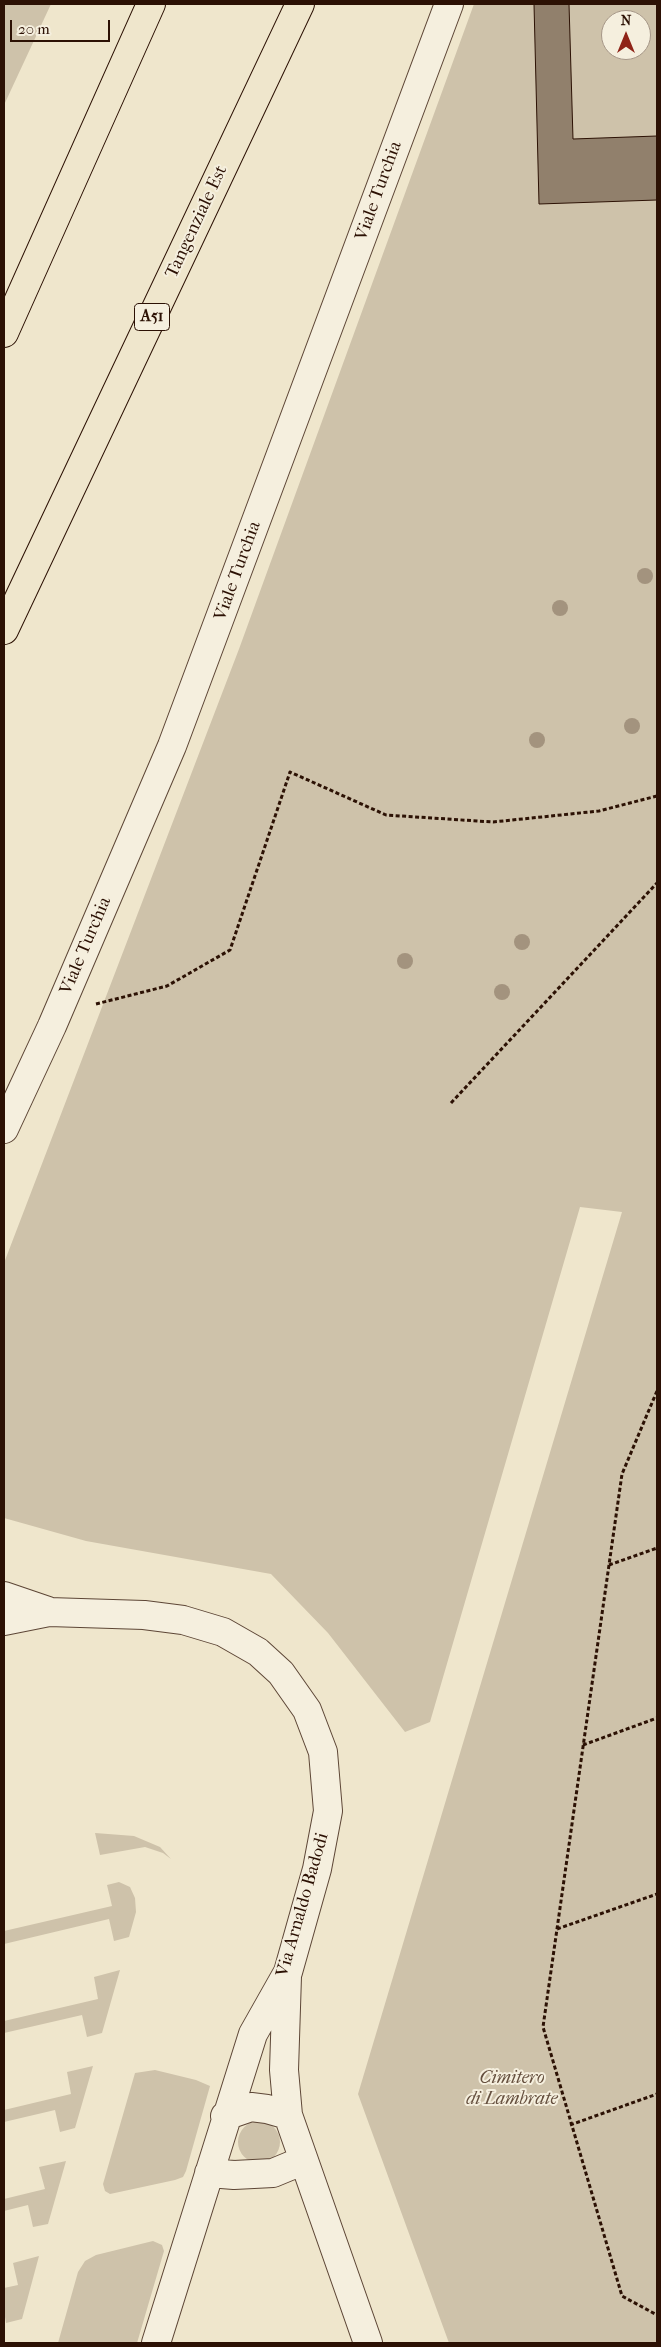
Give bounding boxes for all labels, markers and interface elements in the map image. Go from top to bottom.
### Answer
scale bar [12,10,112,42]
north arrow [601,10,651,60]
text: N [621,12,631,29]
text: 20 m [18,20,50,38]
street label: Viale Turchia [351,138,407,244]
street label: Tangenziale Est [162,162,232,282]
road number: A51 [134,304,170,330]
street label: Viale Turchia [210,518,266,624]
street label: Viale Turchia [56,894,116,998]
street label: Via Arnaldo Badodi [272,1830,334,1980]
park label: Cimitero di Lambrate [466,2068,558,2110]

